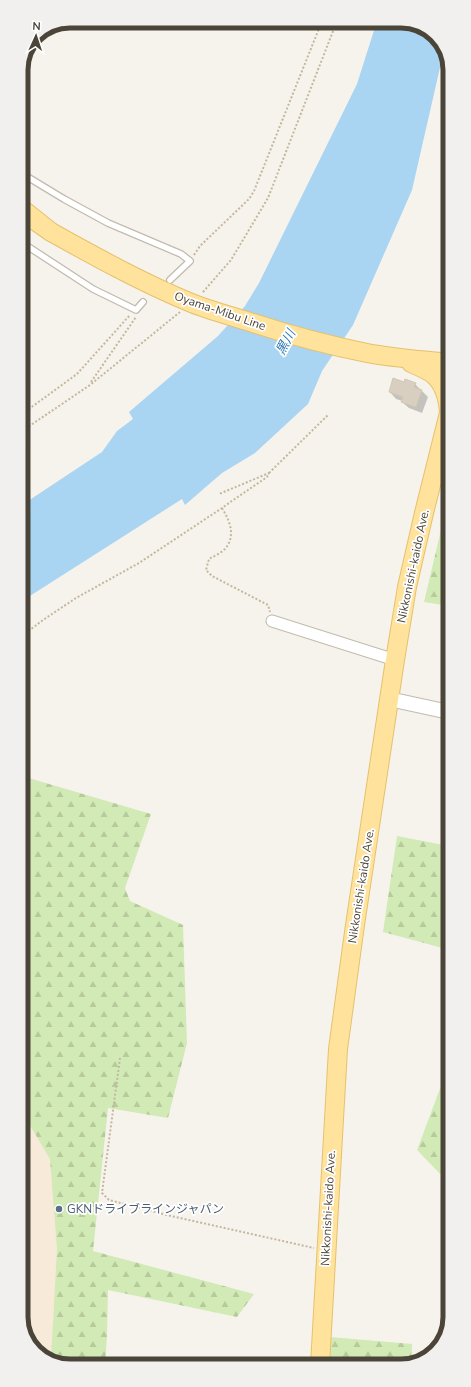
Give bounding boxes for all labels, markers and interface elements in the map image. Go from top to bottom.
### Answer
north arrow [16,16,56,56]
text: N [32,19,41,34]
street label: Oyama-Mibu Line [172,288,268,334]
water label: 黒川 [272,325,301,358]
street label: Nikkonishi-kaido Ave. [393,508,433,624]
street label: Nikkonishi-kaido Ave. [344,828,378,944]
street label: Nikkonishi-kaido Ave. [317,1150,339,1266]
place label: GKNドライブラインジャパン [67,1201,224,1217]
marker: GKNドライブラインジャパン [54,1204,64,1214]

